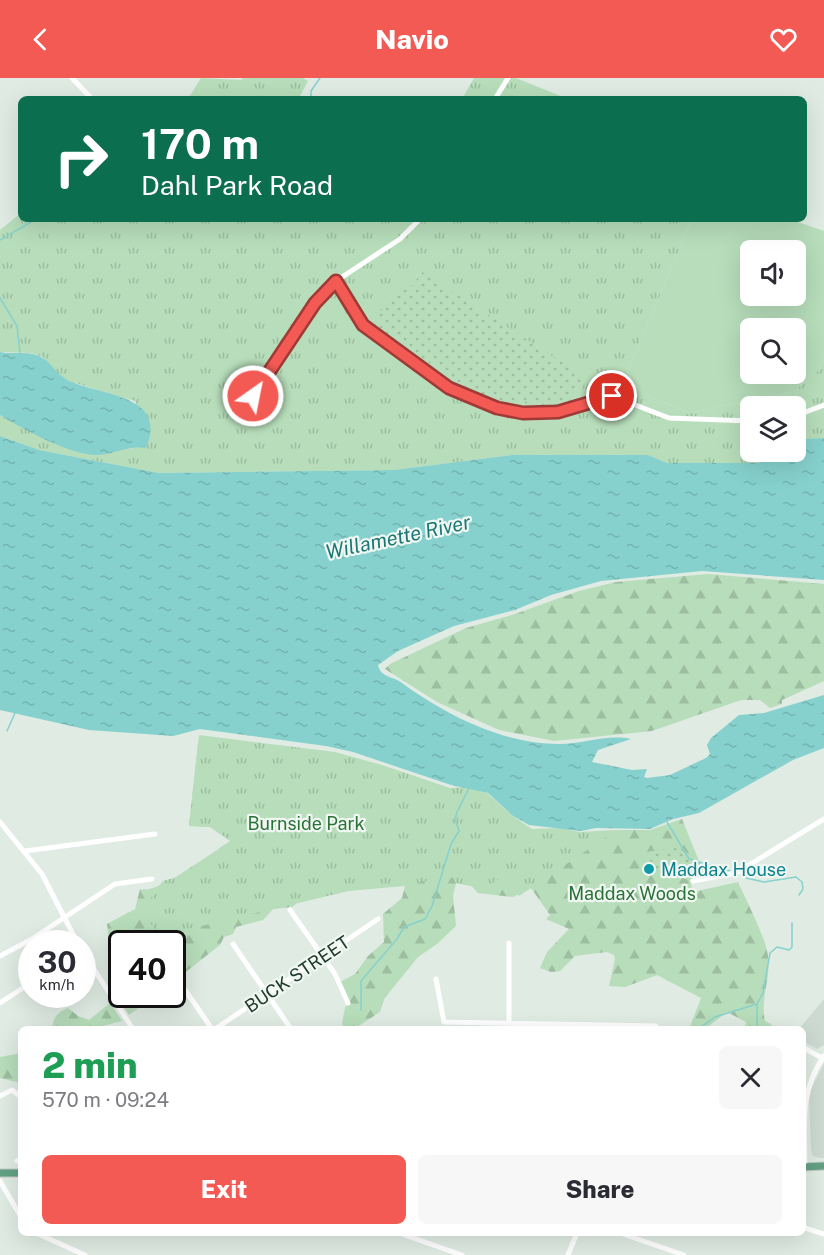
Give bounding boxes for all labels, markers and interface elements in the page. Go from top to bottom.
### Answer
icon: back [24,23,57,56]
text: Navio [375,23,449,55]
icon: heart [767,23,800,56]
text: 170 m [141,119,259,168]
icon: right [42,120,120,198]
text: Dahl Park Road [141,169,333,201]
map controls [740,240,806,462]
button: sound [740,240,806,306]
button: search [740,318,806,384]
position arrow [221,364,285,428]
pin [586,370,637,421]
icon: arrive [595,379,628,412]
button: layers [740,396,806,462]
water label: Willamette River [323,510,473,564]
park label: Burnside Park [247,813,365,834]
place label: Maddax House [661,859,786,880]
marker: Maddax House [642,862,656,876]
park label: Maddax Woods [568,883,696,904]
speed limit sign: 40 [108,930,186,1008]
street label: BUCK STREET [241,931,354,1017]
text: 30 [37,944,77,980]
text: km/h [39,976,75,993]
text: 2 min [42,1044,138,1086]
button: close [719,1046,782,1109]
text: 570 m · 09:24 [42,1088,169,1112]
button: Exit [42,1155,406,1224]
button: Share [418,1155,782,1224]

